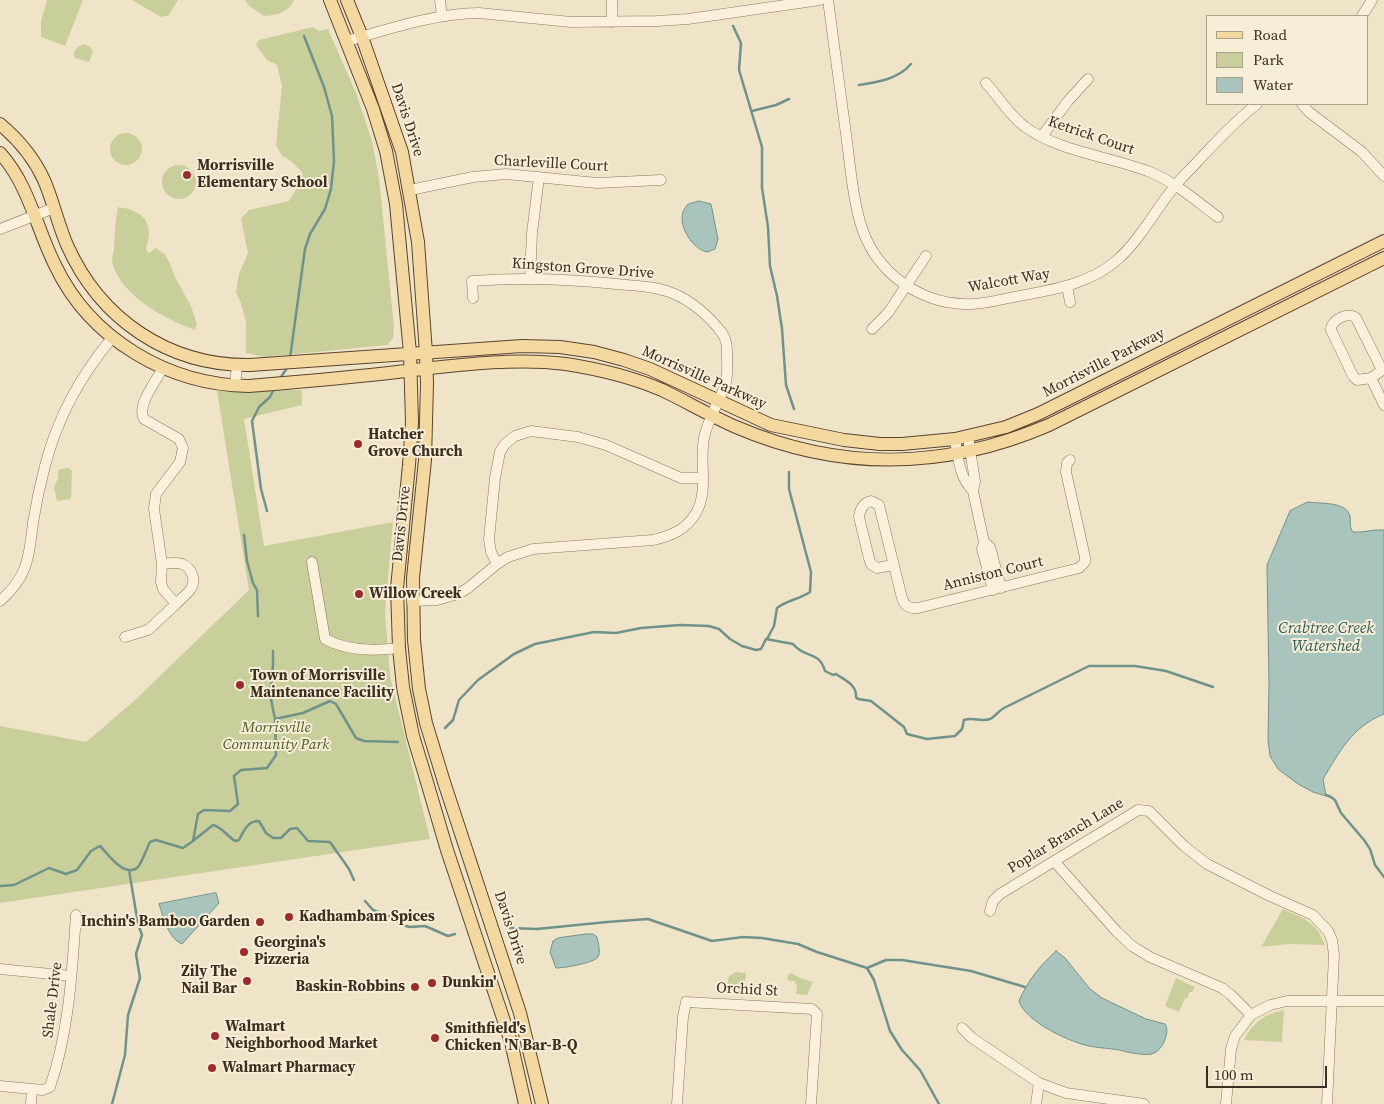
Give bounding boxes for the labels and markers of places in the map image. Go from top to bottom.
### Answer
place label: Morrisville Elementary School [197,157,327,192]
marker: Morrisville Elementary School [181,169,193,181]
place label: Hatcher Grove Church [368,426,463,461]
marker: Hatcher Grove Church [352,438,364,450]
place label: Willow Creek [369,585,461,603]
marker: Willow Creek [353,588,365,600]
place label: Town of Morrisville Maintenance Facility [250,667,394,702]
marker: Town of Morrisville Maintenance Facility [234,679,246,691]
place label: Kadhambam Spices [299,908,435,926]
marker: Kadhambam Spices [283,911,295,923]
place label: Inchin's Bamboo Garden [81,913,250,931]
marker: Inchin's Bamboo Garden [254,916,266,928]
place label: Georgina's Pizzeria [254,934,326,969]
marker: Georgina's Pizzeria [238,946,250,958]
place label: Zily The Nail Bar [181,963,237,998]
place label: Dunkin' [442,974,497,992]
marker: Zily The Nail Bar [241,975,253,987]
marker: Dunkin' [426,977,438,989]
place label: Baskin-Robbins [295,978,405,996]
marker: Baskin-Robbins [409,981,421,993]
place label: Walmart Neighborhood Market [225,1018,378,1053]
place label: Smithfield's Chicken 'N Bar-B-Q [445,1020,577,1055]
marker: Walmart Neighborhood Market [209,1030,221,1042]
marker: Smithfield's Chicken 'N Bar-B-Q [429,1032,441,1044]
place label: Walmart Pharmacy [222,1059,355,1077]
marker: Walmart Pharmacy [206,1062,218,1074]

